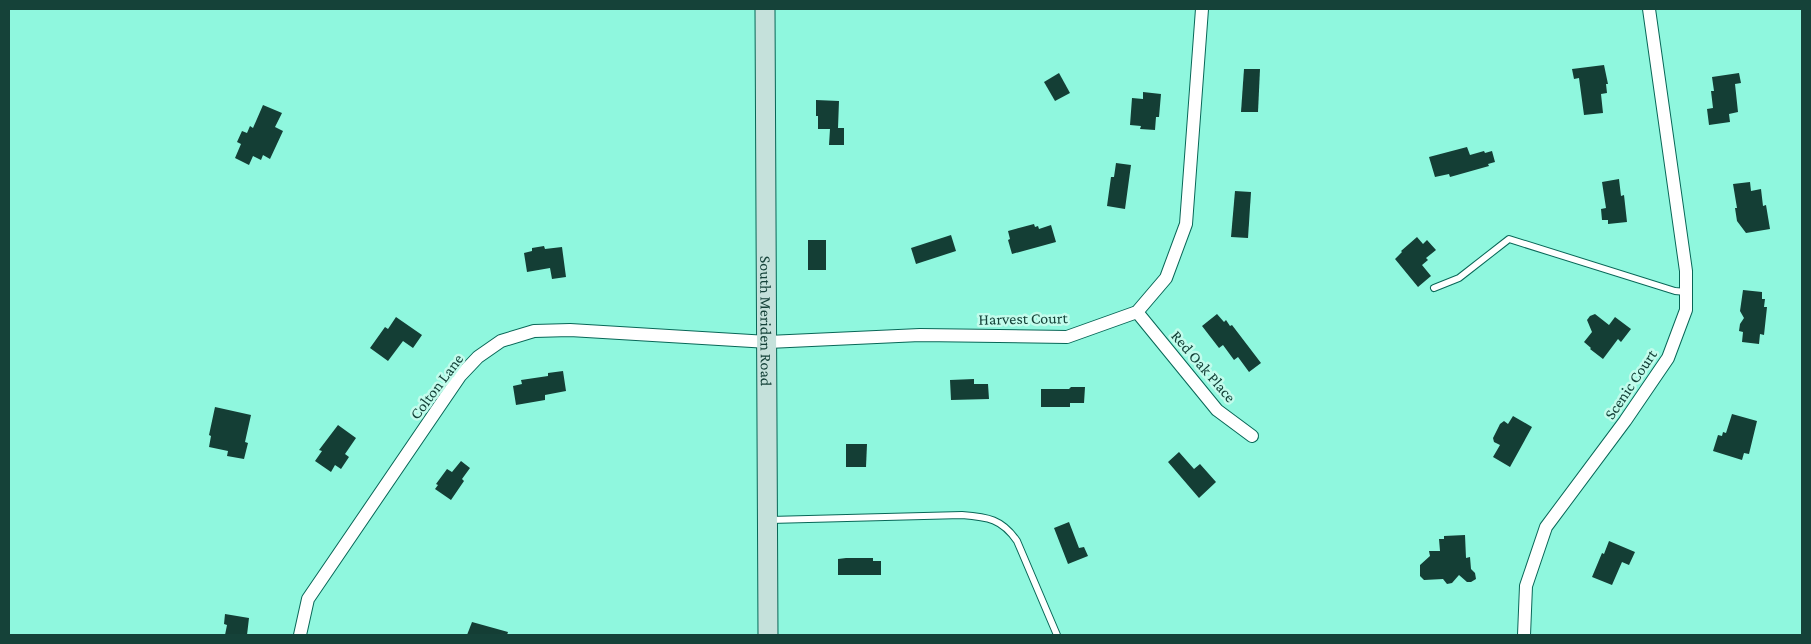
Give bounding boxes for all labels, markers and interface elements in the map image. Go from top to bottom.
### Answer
street label: South Meriden Road [757,256,775,387]
street label: Harvest Court [978,309,1068,328]
street label: Red Oak Place [1168,327,1239,406]
street label: Scenic Court [1601,346,1660,422]
street label: Colton Lane [406,350,466,422]

